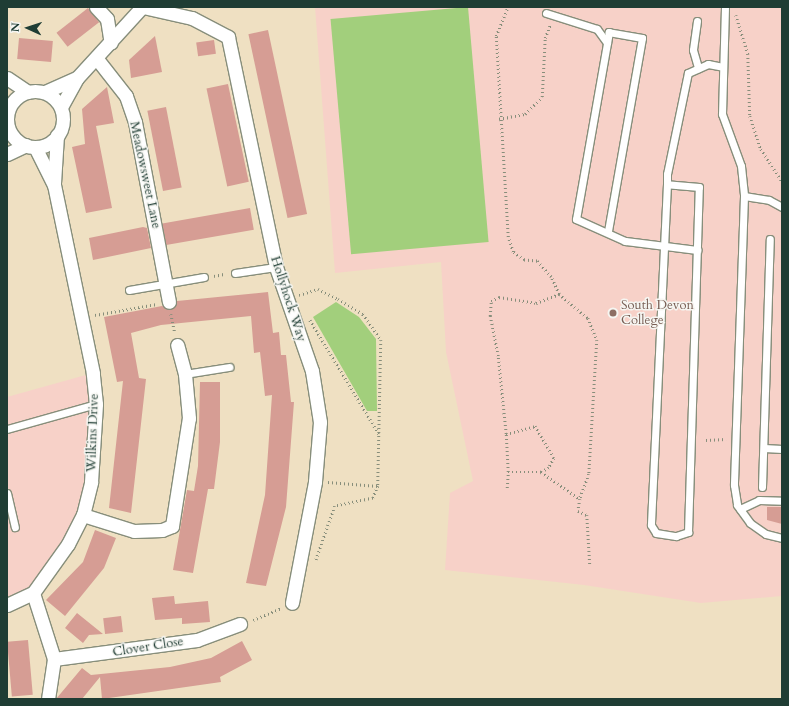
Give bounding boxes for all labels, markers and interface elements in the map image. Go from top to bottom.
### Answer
north arrow [8,8,48,48]
text: N [8,22,23,33]
street label: Meadowsweet Lane [126,120,164,230]
street label: Hollyhock Way [267,254,309,344]
place label: South Devon College [621,298,694,329]
marker: South Devon College [608,308,618,318]
street label: Wilkins Drive [84,393,102,473]
street label: Clover Close [111,634,185,660]

